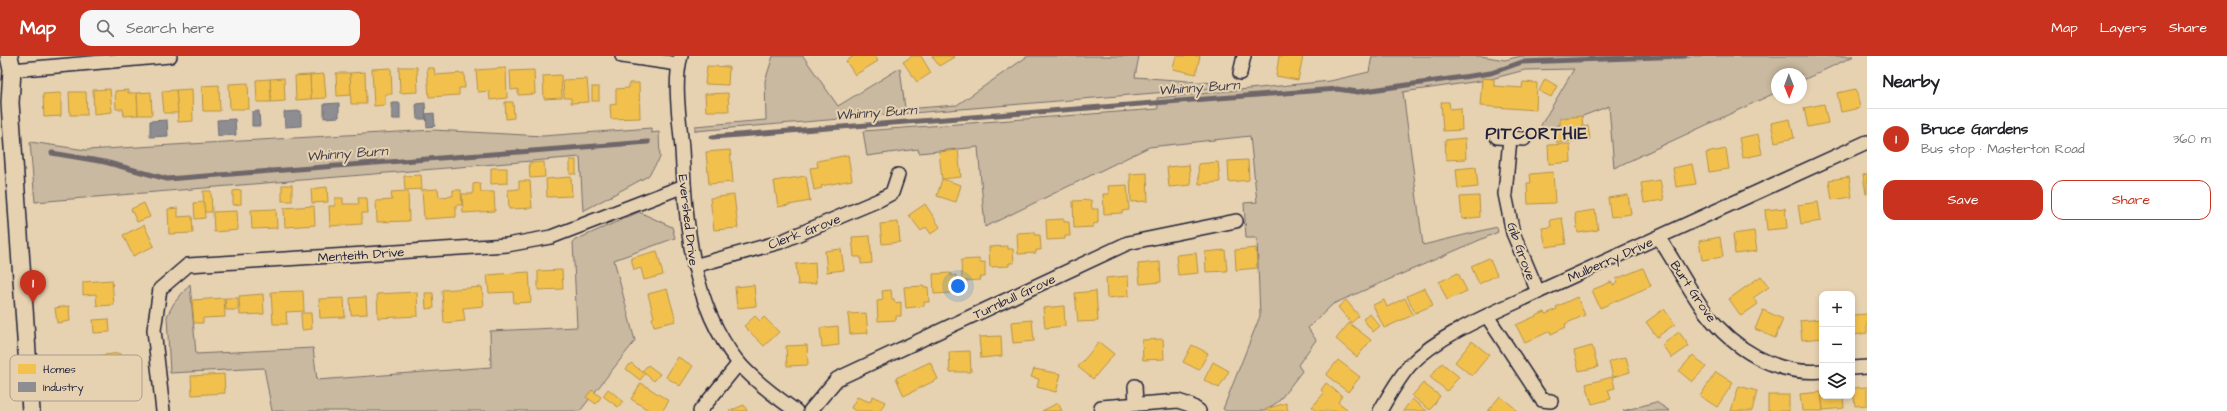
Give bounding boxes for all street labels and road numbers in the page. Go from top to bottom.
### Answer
street label: Evershed Drive [673,173,703,267]
street label: Clerk Grove [766,210,843,254]
street label: Gib Grove [1502,220,1540,283]
street label: Mulberry Drive [1565,233,1656,288]
street label: Menteith Drive [317,243,405,267]
street label: Burt Grove [1666,257,1720,326]
street label: Turnbull Grove [970,270,1058,324]

